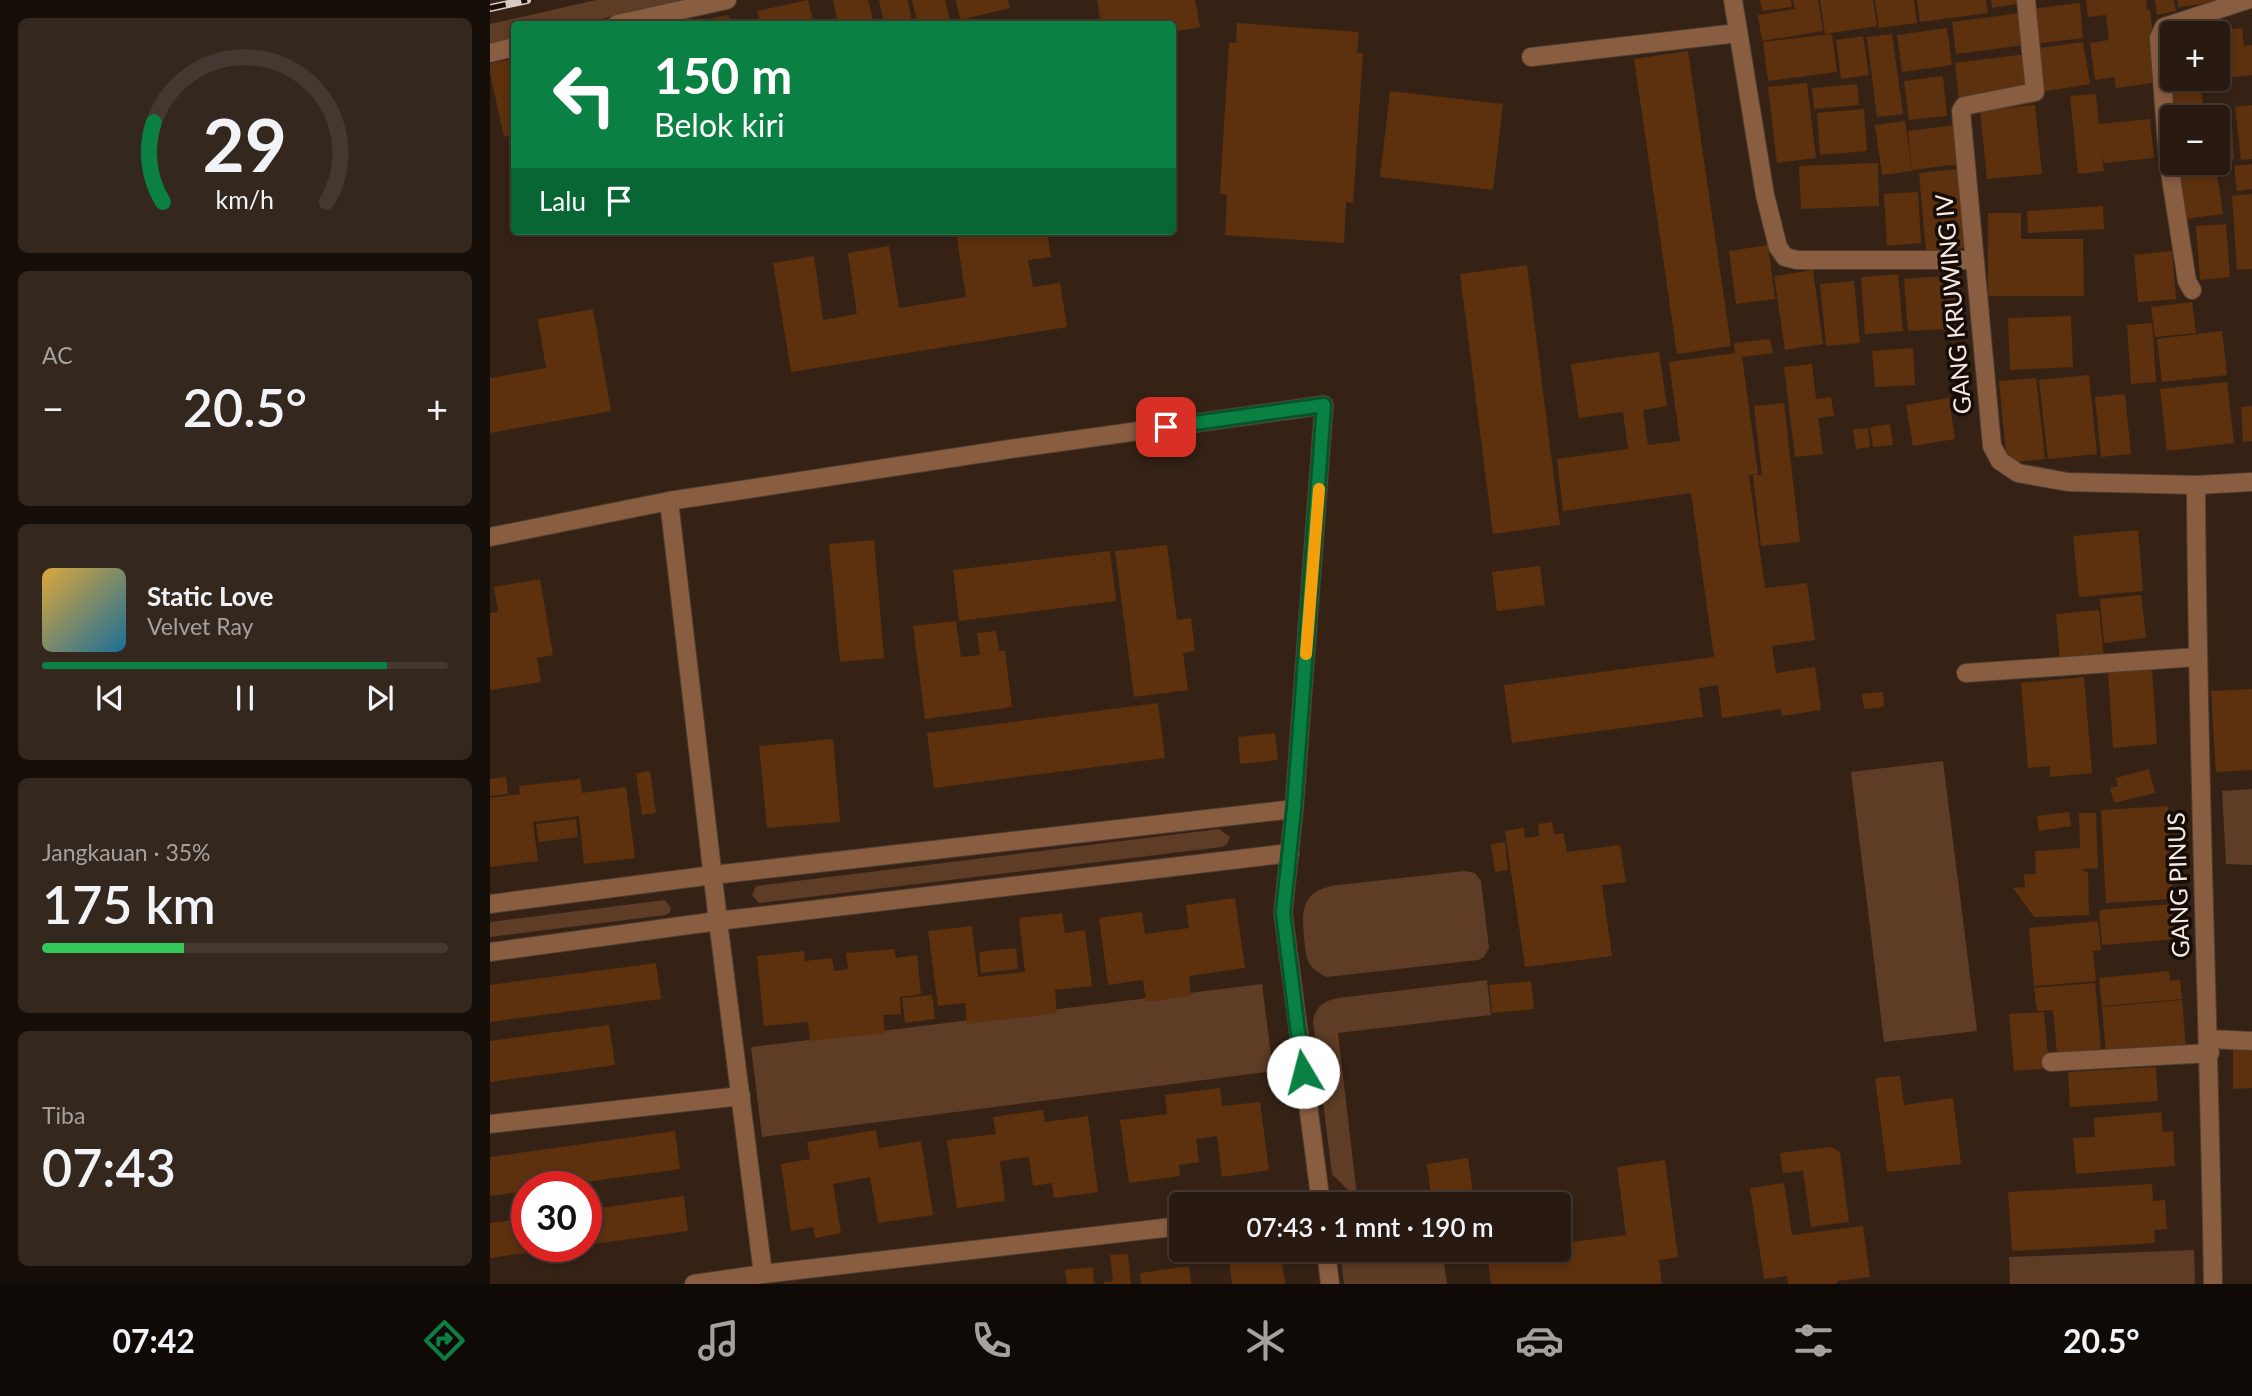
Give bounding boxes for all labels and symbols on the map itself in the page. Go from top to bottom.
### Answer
street label: GANG KRUWING IV [1928,192,1977,415]
pin [1136,397,1196,457]
street label: GANG PINUS [2160,812,2195,958]
position arrow [1266,1035,1340,1109]
speed limit sign: 30 [511,1171,602,1262]

